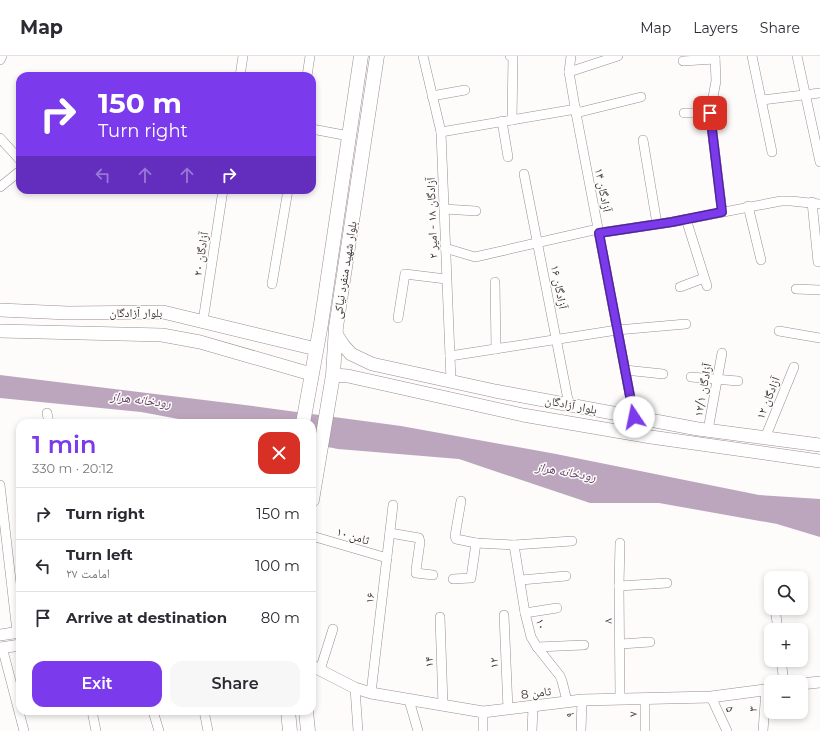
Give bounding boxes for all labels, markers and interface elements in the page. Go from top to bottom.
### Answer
text: Map [20,16,63,39]
text: Map [640,19,671,37]
text: Layers [693,19,738,37]
text: Share [760,19,800,37]
text: 150 m [98,86,182,120]
icon: right [32,88,84,140]
pin [693,96,727,130]
icon: arrive [699,102,721,124]
text: Turn right [98,120,188,142]
icon: left [92,164,114,186]
icon: ahead [134,164,156,186]
icon: ahead [176,164,198,186]
icon: right [218,164,240,186]
street label: آزادگان ۱۴ [592,167,615,214]
street label: آزادگان ۱۸ - امیر ۲ [423,176,441,259]
street label: بلوار شهید منفرد نیاکی [329,220,360,320]
street label: آزادگان ۲۰ [190,230,212,277]
street label: آزادگان ۱۶ [548,264,571,311]
street label: بلوار آزادگان [110,305,162,320]
street label: آزادگان ۱۲/۱ [690,361,715,418]
street label: آزادگان ۱۲ [752,374,783,421]
water label: رودخانه هراز [109,387,172,411]
street label: بلوار آزادگان [544,392,598,417]
position arrow [613,396,655,438]
text: 1 min [32,430,96,459]
button: close [258,432,300,474]
water label: رودخانه هراز [534,458,597,484]
text: 330 m · 20:12 [32,460,113,476]
icon: right [32,503,54,525]
text: Turn right [66,504,145,523]
text: 150 m [256,504,300,523]
street label: ثامن ۱۰ [335,523,372,548]
text: Turn left [66,545,133,564]
icon: left [32,555,54,577]
text: 100 m [255,556,300,575]
text: امامت ۲۷ [66,565,110,581]
map controls [764,571,808,719]
button: search [764,571,808,615]
street label: ۱۶ [361,592,378,604]
icon: arrive [32,607,54,629]
text: Arrive at destination [66,608,227,627]
text: 80 m [261,608,300,627]
street label: ۱۰ [533,617,550,631]
street label: ۸ [600,618,615,624]
button: + [764,623,808,667]
street label: ۱۴ [421,656,436,668]
street label: ۱۲ [486,657,501,669]
button: Exit [32,661,162,707]
button: Share [170,661,300,707]
button: − [764,675,808,719]
street label: ثامن 8 [520,683,553,702]
street label: ۵ [723,703,738,714]
street label: ۳ [745,706,760,712]
street label: ۷ [625,711,640,717]
street label: ۹ [562,712,577,718]

